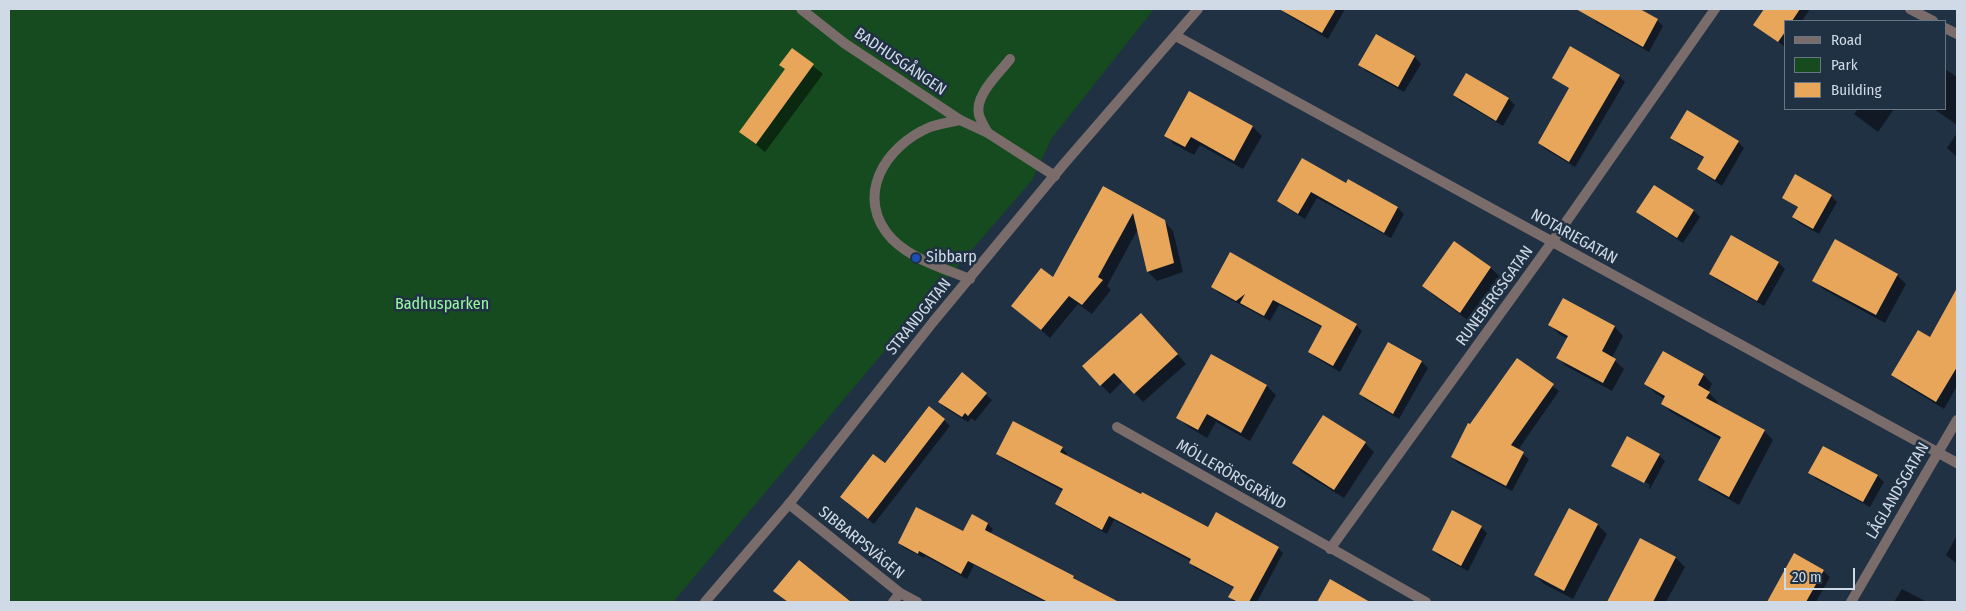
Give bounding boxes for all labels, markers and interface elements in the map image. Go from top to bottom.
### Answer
legend [1784,20,1946,110]
street label: BADHUSGÅNGEN [850,24,950,100]
text: Road [1831,31,1862,49]
text: Park [1831,56,1858,74]
text: Building [1831,81,1882,99]
street label: NOTARIEGATAN [1527,205,1621,269]
street label: RUNEBERGSGATAN [1452,242,1538,350]
place label: Sibbarp [926,248,977,268]
marker: Sibbarp [910,252,922,264]
street label: STRANDGATAN [882,275,956,359]
park label: Badhusparken [395,295,489,315]
street label: MÖLLERÖRSGRÄND [1173,436,1289,514]
street label: LÅGLANDSGATAN [1863,439,1933,543]
street label: SIBBARPSVÄGEN [814,503,908,583]
scale bar [1786,558,1857,590]
text: 20 m [1792,568,1822,586]

